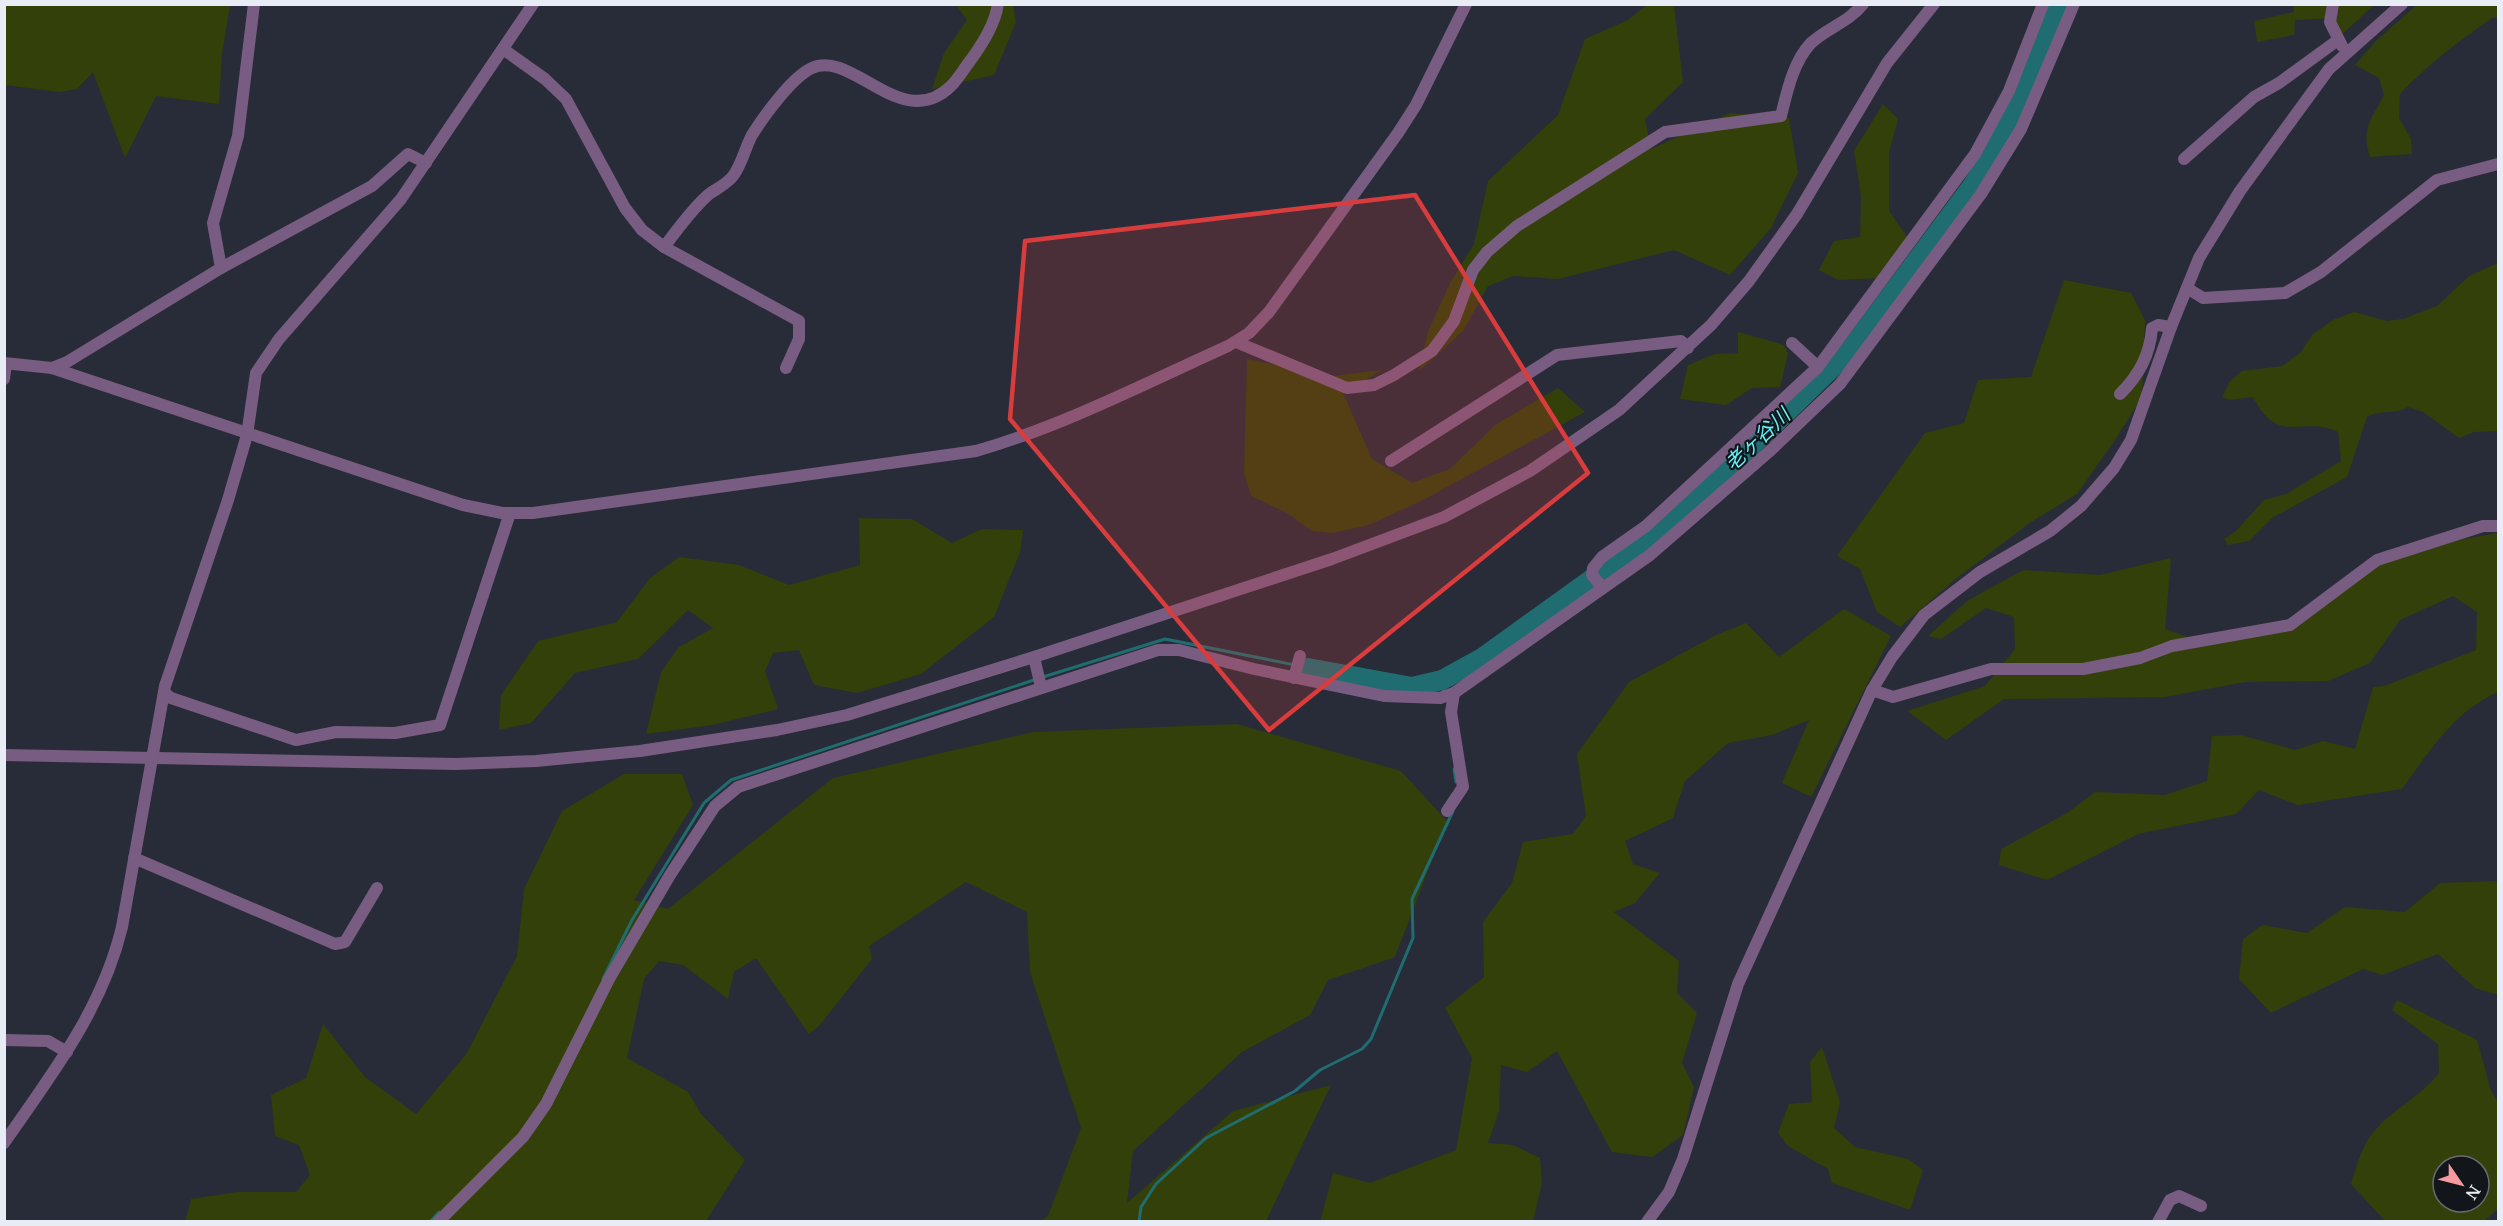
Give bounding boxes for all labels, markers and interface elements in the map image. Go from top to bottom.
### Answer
water label: 老ヶ谷川 [1719,400,1797,476]
north arrow [2431,1154,2491,1214]
text: N [2460,1181,2486,1204]

